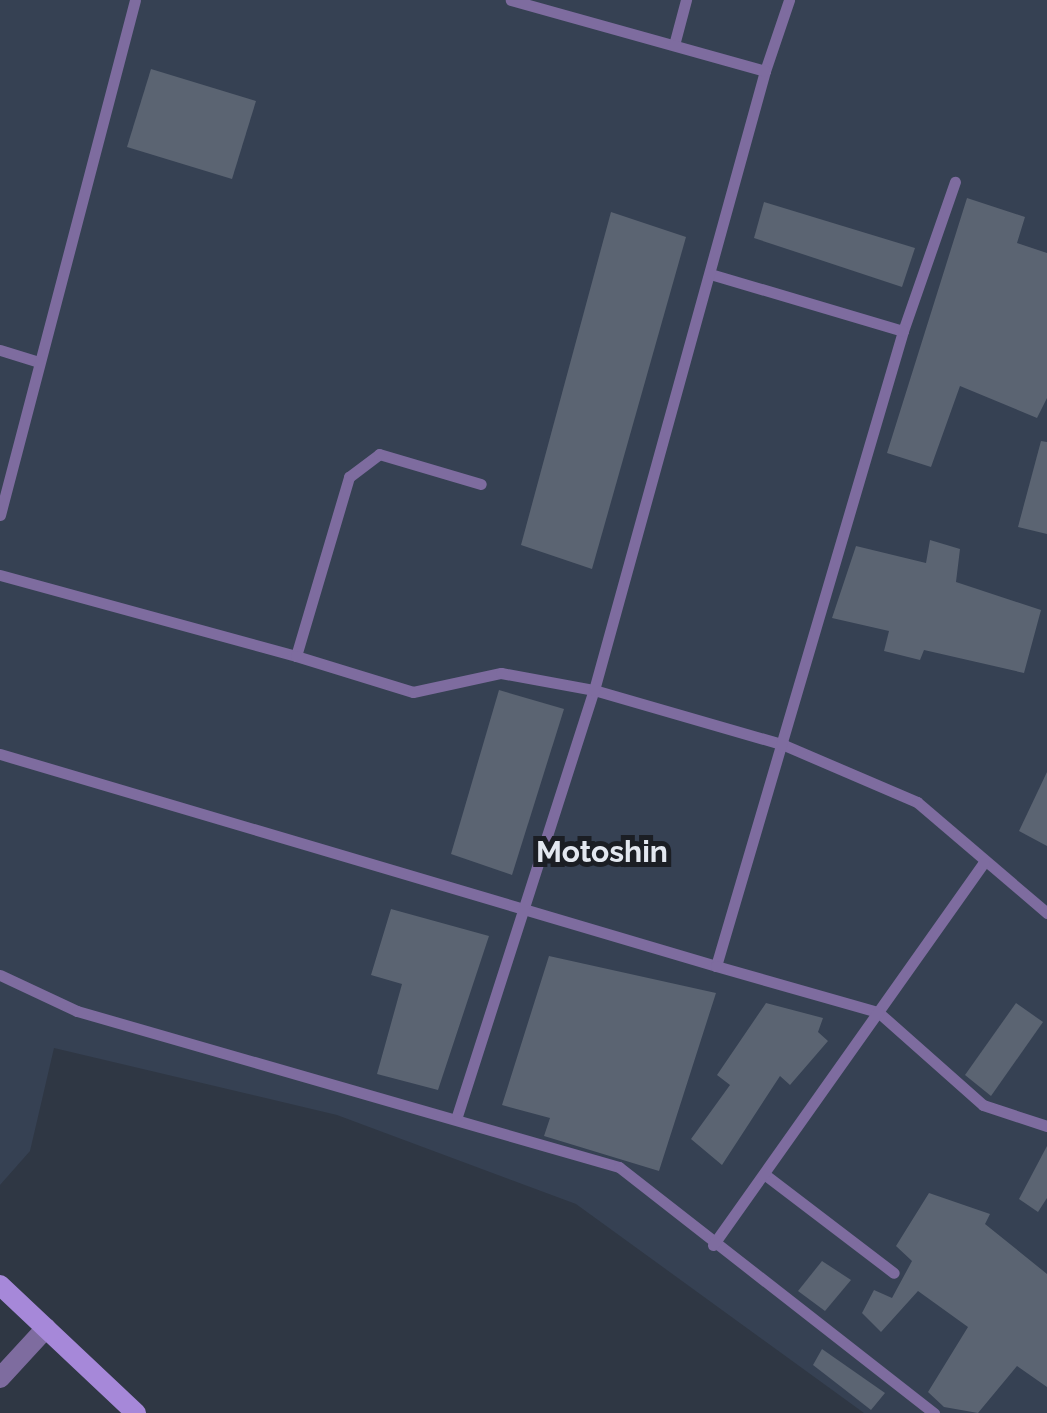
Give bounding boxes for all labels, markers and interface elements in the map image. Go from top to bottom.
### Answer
district label: Motoshin [536,834,668,870]

